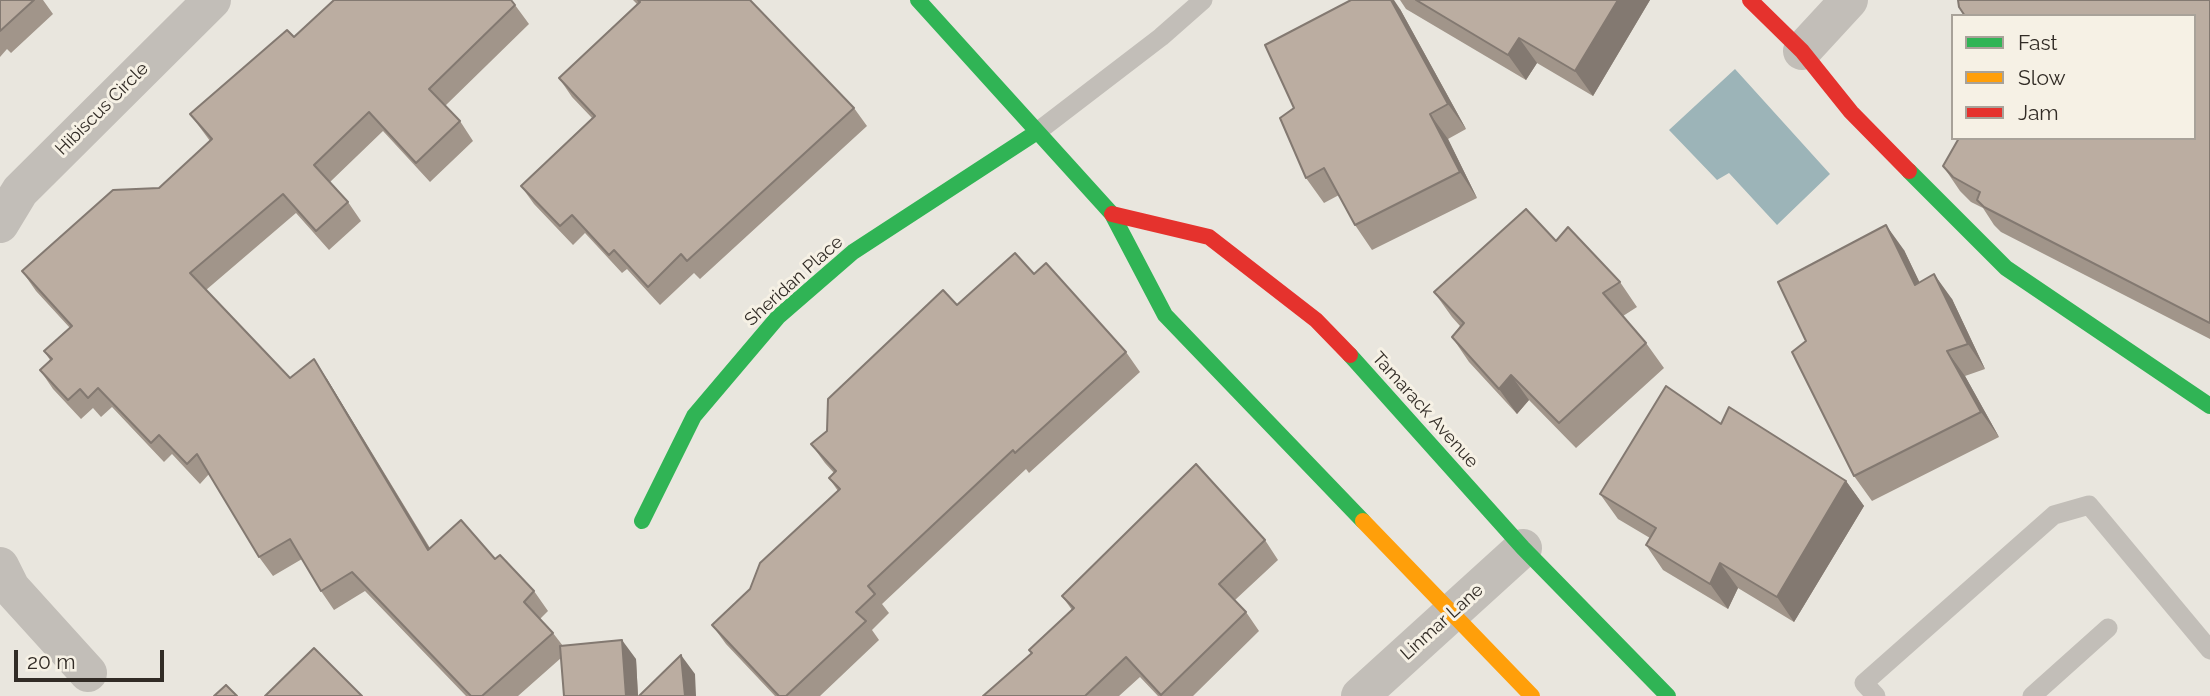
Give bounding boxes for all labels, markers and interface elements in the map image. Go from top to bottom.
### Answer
legend [1951,14,2196,140]
text: Fast [2018,30,2058,55]
street label: Hibiscus Circle [51,58,153,160]
text: Slow [2018,65,2066,90]
text: Jam [2018,100,2059,125]
street label: Sheridan Place [740,231,848,331]
street label: Tamarack Avenue [1367,348,1483,472]
street label: Linmar Lane [1396,579,1488,665]
scale bar [18,636,168,680]
text: 20 m [27,649,75,674]

